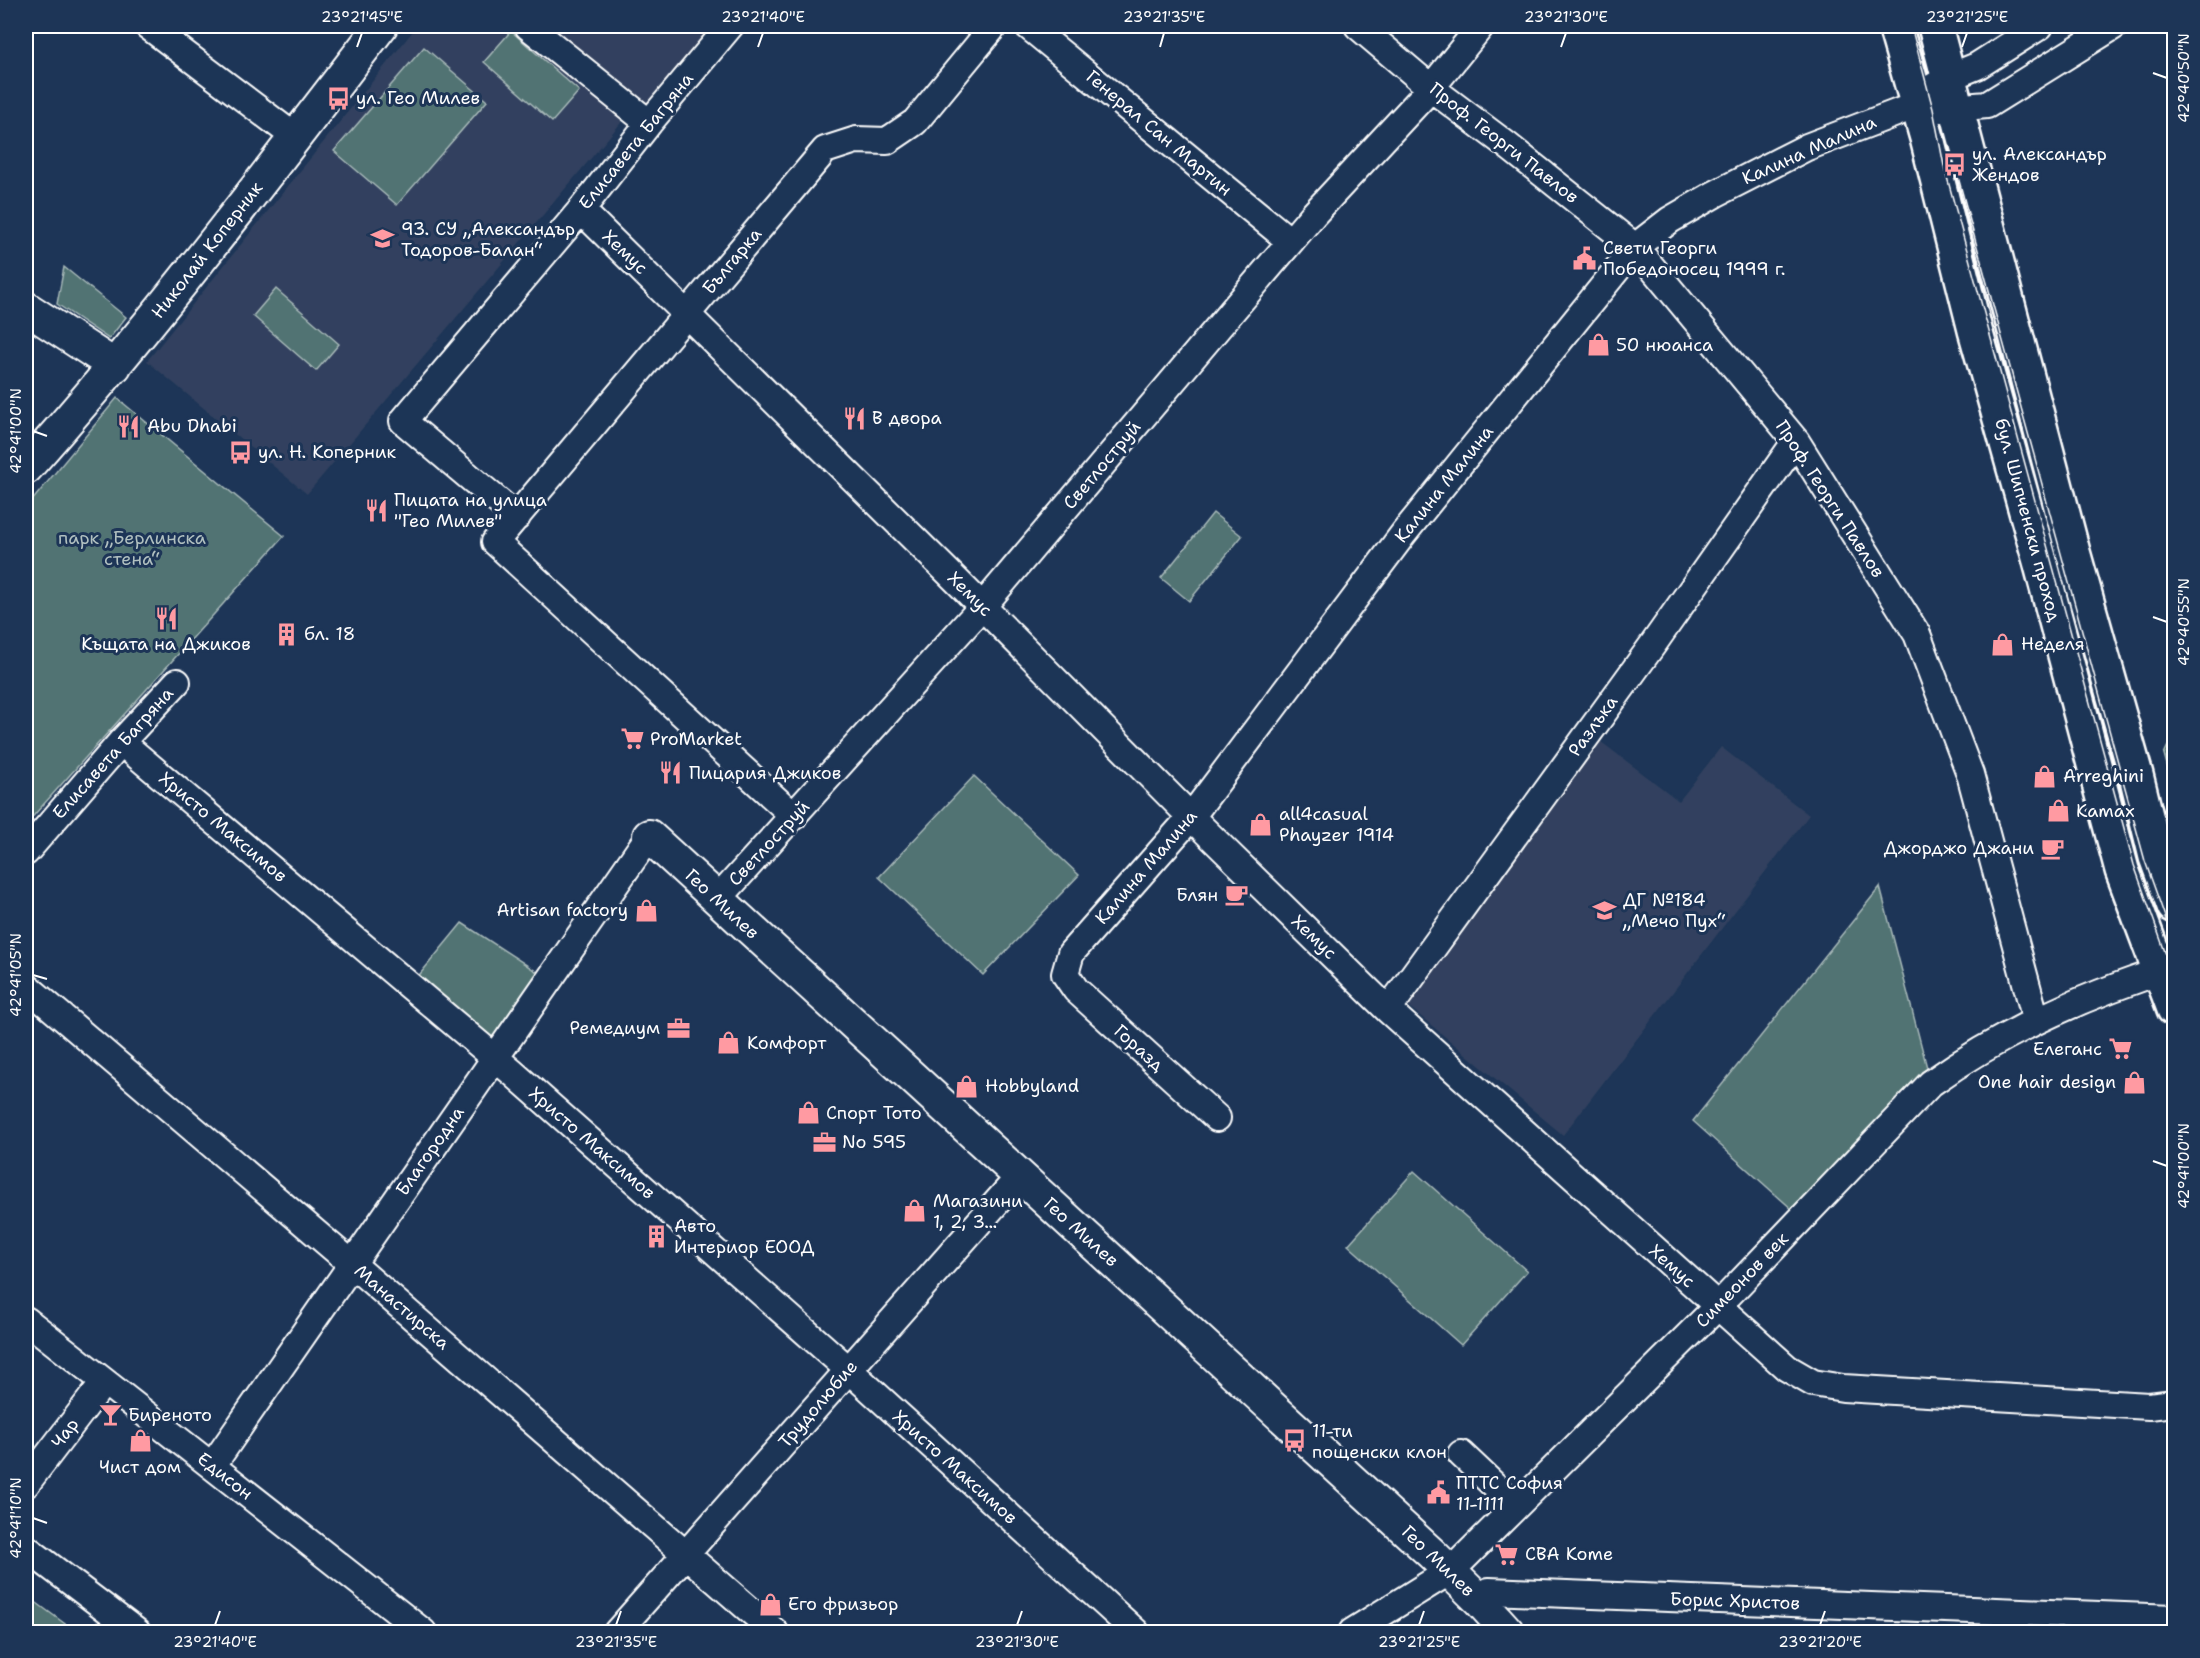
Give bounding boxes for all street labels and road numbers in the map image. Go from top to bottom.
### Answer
street label: Генерал Сан Мартин [1081,65,1237,201]
street label: Елисавета Багряна [573,67,699,215]
street label: Проф. Георги Павлов [1424,77,1584,209]
street label: Калина Малина [1738,110,1880,190]
street label: Николай Коперник [146,176,268,323]
street label: Българка [697,223,767,299]
street label: Хемус [597,224,653,280]
street label: Светлоструй [1058,415,1146,514]
street label: Проф. Георги Павлов [1770,416,1890,582]
street label: бул. Шипченски проход [1989,416,2067,625]
street label: Калина Малина [1389,420,1499,548]
street label: Хемус [942,566,998,622]
street label: Елисавета Багряна [47,682,179,824]
street label: Разлъка [1563,691,1623,761]
street label: Христо Максимов [154,766,292,888]
street label: Светлоструй [723,795,815,891]
street label: Калина Малина [1090,805,1202,929]
street label: Гео Милев [680,864,764,944]
street label: Хемус [1286,909,1342,965]
street label: Горазд [1109,1019,1170,1077]
street label: Христо Максимов [524,1081,660,1205]
street label: Благородна [390,1101,470,1201]
street label: Гео Милев [1038,1192,1124,1272]
street label: Симеонов век [1690,1227,1794,1333]
street label: Хемус [1644,1239,1700,1293]
street label: Манастирска [349,1259,455,1355]
street label: Трудолюбие [773,1355,863,1453]
street label: Христо Максимов [888,1405,1022,1529]
street label: Чар [46,1413,84,1453]
street label: Едисон [192,1447,258,1505]
street label: Гео Милев [1396,1520,1480,1602]
street label: Борис Христов [1670,1587,1800,1615]

